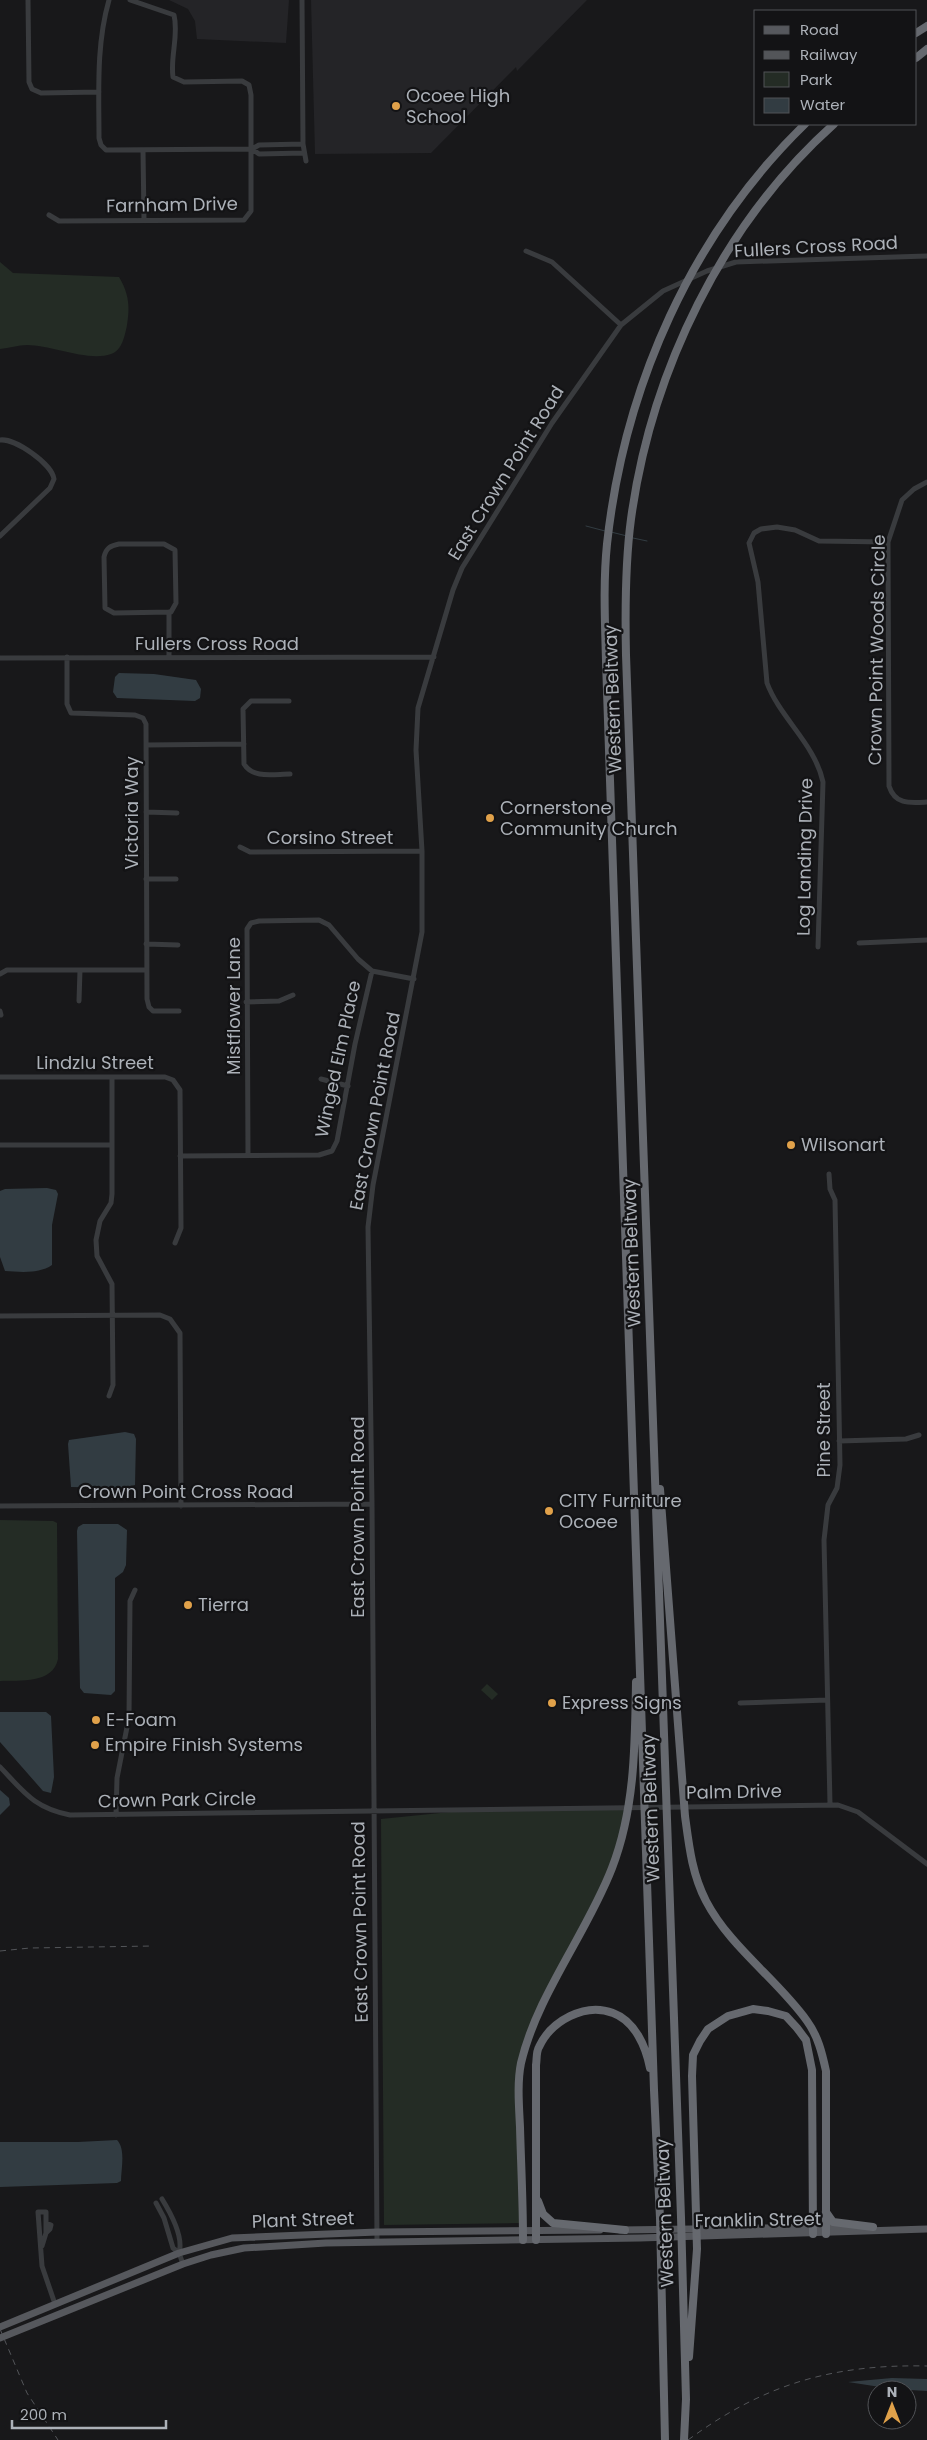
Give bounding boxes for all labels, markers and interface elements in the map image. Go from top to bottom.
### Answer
legend [754,10,917,125]
text: Road [800,19,839,40]
text: Railway [800,44,858,65]
text: Park [800,69,832,90]
place label: Ocoee High School [406,83,510,129]
text: Water [800,94,846,115]
marker: Ocoee High School [390,100,402,112]
street label: Farnham Drive [106,191,238,218]
street label: Fullers Cross Road [733,230,899,263]
street label: East Crown Point Road [442,381,570,565]
street label: Crown Point Woods Circle [862,534,891,766]
street label: Western Beltway [597,624,628,774]
street label: Fullers Cross Road [135,631,299,656]
street label: Victoria Way [119,756,144,870]
street label: Log Landing Drive [791,778,818,936]
place label: Cornerstone Community Church [500,795,678,841]
marker: Cornerstone Community Church [484,812,496,824]
street label: Corsino Street [267,825,393,850]
street label: Mistflower Lane [221,937,246,1075]
street label: Winged Elm Place [309,978,366,1140]
street label: East Crown Point Road [343,1010,406,1212]
street label: Lindzlu Street [36,1050,154,1075]
place label: Wilsonart [801,1132,885,1157]
marker: Wilsonart [785,1139,797,1151]
street label: Western Beltway [616,1178,647,1328]
street label: Pine Street [811,1382,836,1478]
street label: East Crown Point Road [345,1416,370,1618]
street label: Crown Point Cross Road [79,1479,294,1504]
place label: CITY Furniture Ocoee [559,1488,682,1534]
marker: CITY Furniture Ocoee [543,1505,555,1517]
place label: Tierra [198,1592,249,1617]
marker: Tierra [182,1599,194,1611]
place label: Express Signs [562,1690,682,1715]
marker: Express Signs [546,1697,558,1709]
place label: E-Foam [106,1707,176,1732]
marker: E-Foam [90,1714,102,1726]
place label: Empire Finish Systems [105,1732,303,1757]
street label: Western Beltway [635,1733,666,1883]
marker: Empire Finish Systems [89,1739,101,1751]
street label: Palm Drive [686,1778,782,1805]
street label: Crown Park Circle [98,1786,256,1813]
street label: East Crown Point Road [345,1821,374,2023]
street label: Western Beltway [649,2138,680,2288]
street label: Plant Street [251,2205,355,2234]
street label: Franklin Street [694,2206,822,2233]
north arrow [867,2380,917,2430]
text: N [887,2382,897,2402]
scale bar [12,2398,166,2430]
text: 200 m [20,2404,67,2425]

